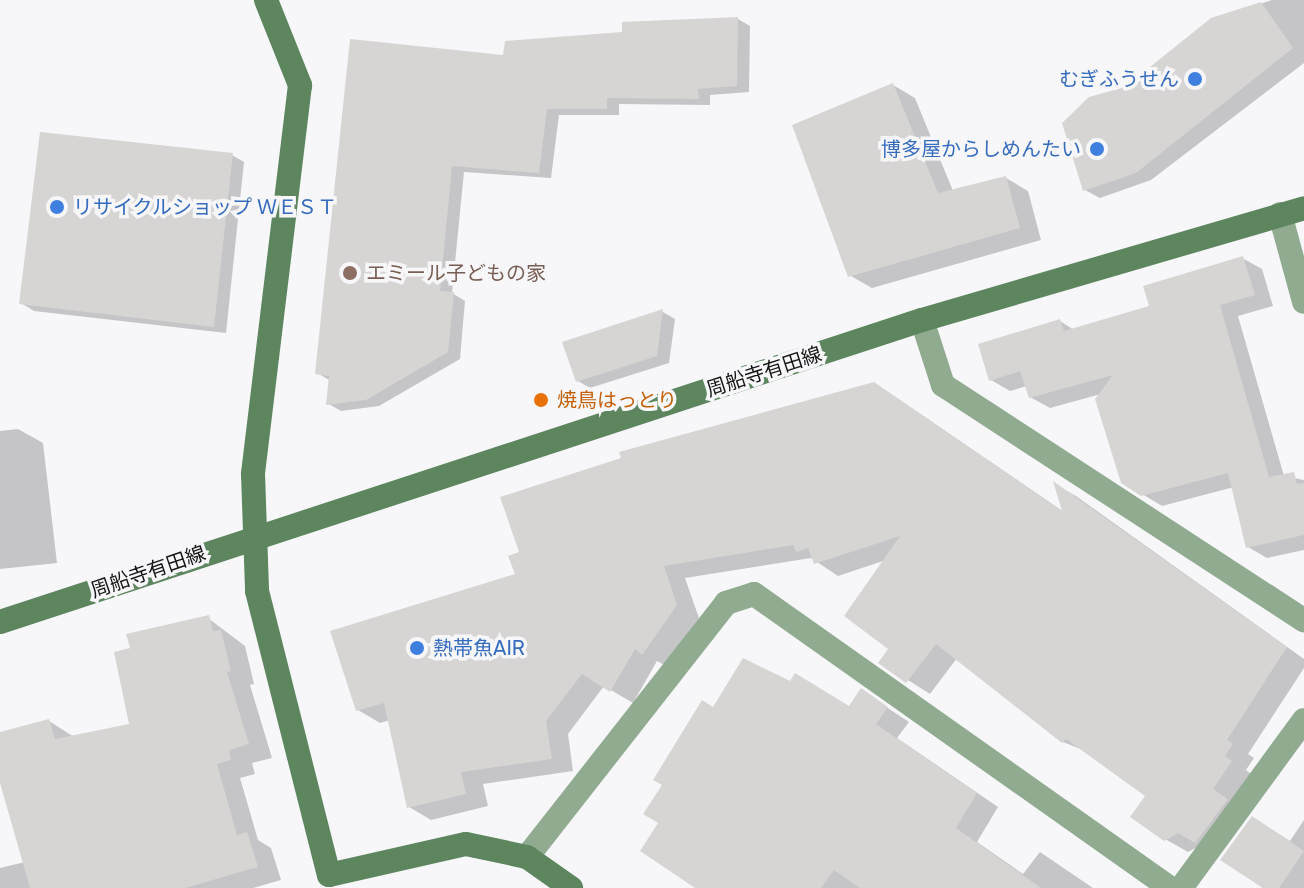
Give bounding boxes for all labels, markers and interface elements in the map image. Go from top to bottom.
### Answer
place label: むぎふうせん [1059,67,1179,91]
marker: むぎふうせん [1186,70,1204,88]
place label: 博多屋からしめんたい [881,137,1081,161]
marker: 博多屋からしめんたい [1088,140,1106,158]
place label: リサイクルショップ ＷＥＳＴ [73,195,338,219]
marker: リサイクルショップ ＷＥＳＴ [48,198,66,216]
place label: エミール子どもの家 [366,261,546,285]
marker: エミール子どもの家 [341,264,359,282]
street label: 周船寺有田線 [703,342,825,402]
place label: 焼鳥はっとり [557,388,677,412]
marker: 焼鳥はっとり [532,391,550,409]
street label: 周船寺有田線 [87,541,209,603]
place label: 熱帯魚AIR [433,636,525,660]
marker: 熱帯魚AIR [408,639,426,657]

